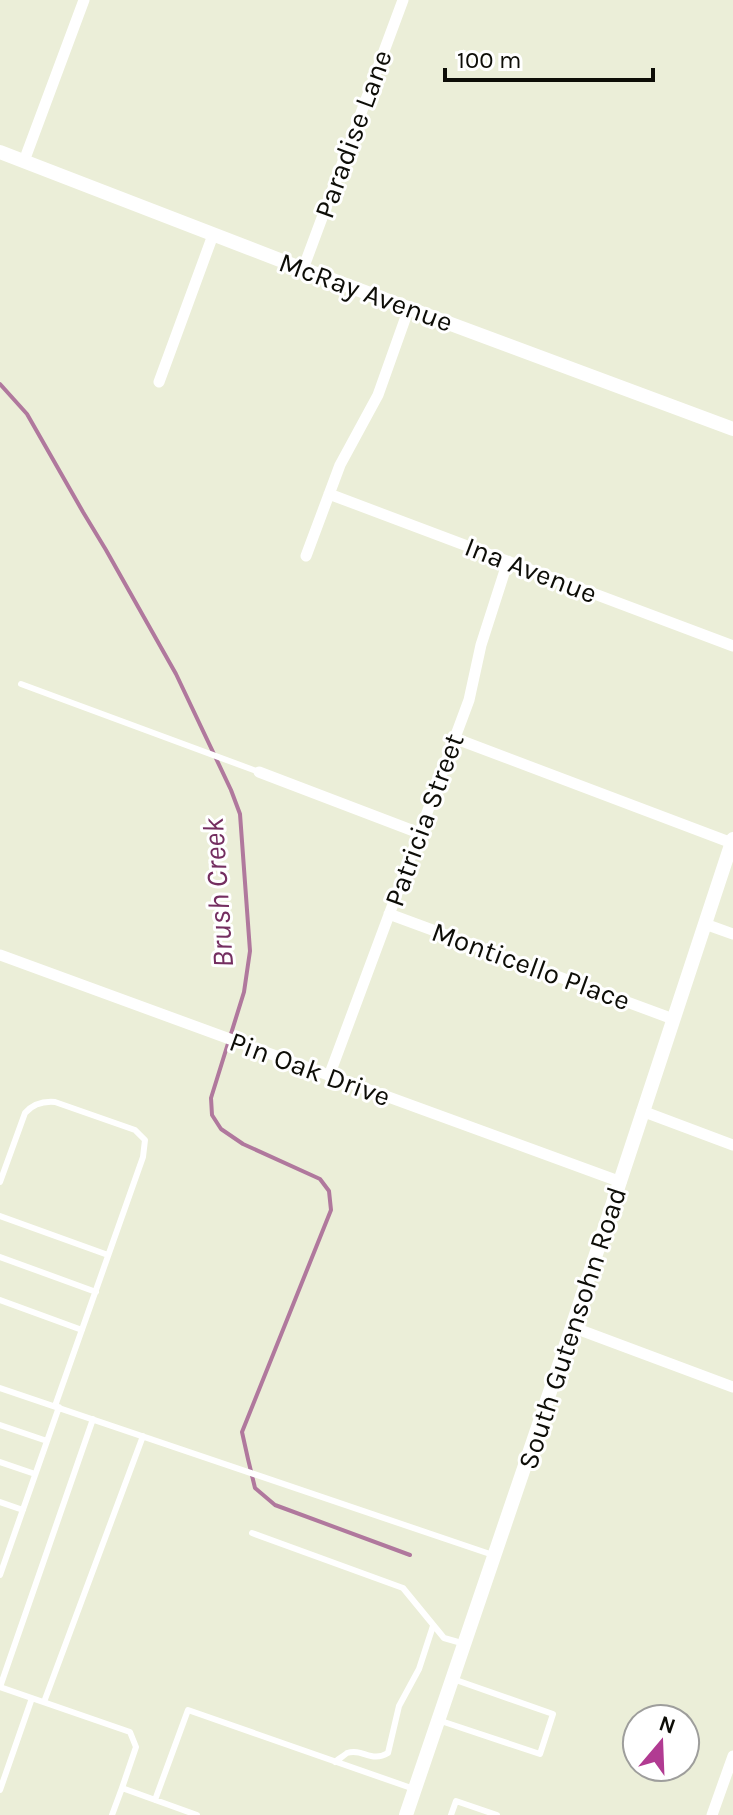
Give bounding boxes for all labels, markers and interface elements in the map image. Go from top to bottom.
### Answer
scale bar [445,32,653,82]
street label: Paradise Lane [307,45,399,223]
text: 100 m [457,46,522,74]
street label: McRay Avenue [275,245,457,339]
street label: Ina Avenue [460,530,602,610]
street label: Patricia Street [377,729,471,911]
water label: Brush Creek [195,816,241,969]
street label: Monticello Place [427,915,635,1017]
street label: Pin Oak Drive [225,1025,395,1113]
street label: South Gutensohn Road [511,1183,633,1473]
north arrow [621,1703,701,1783]
text: N [655,1710,679,1740]

